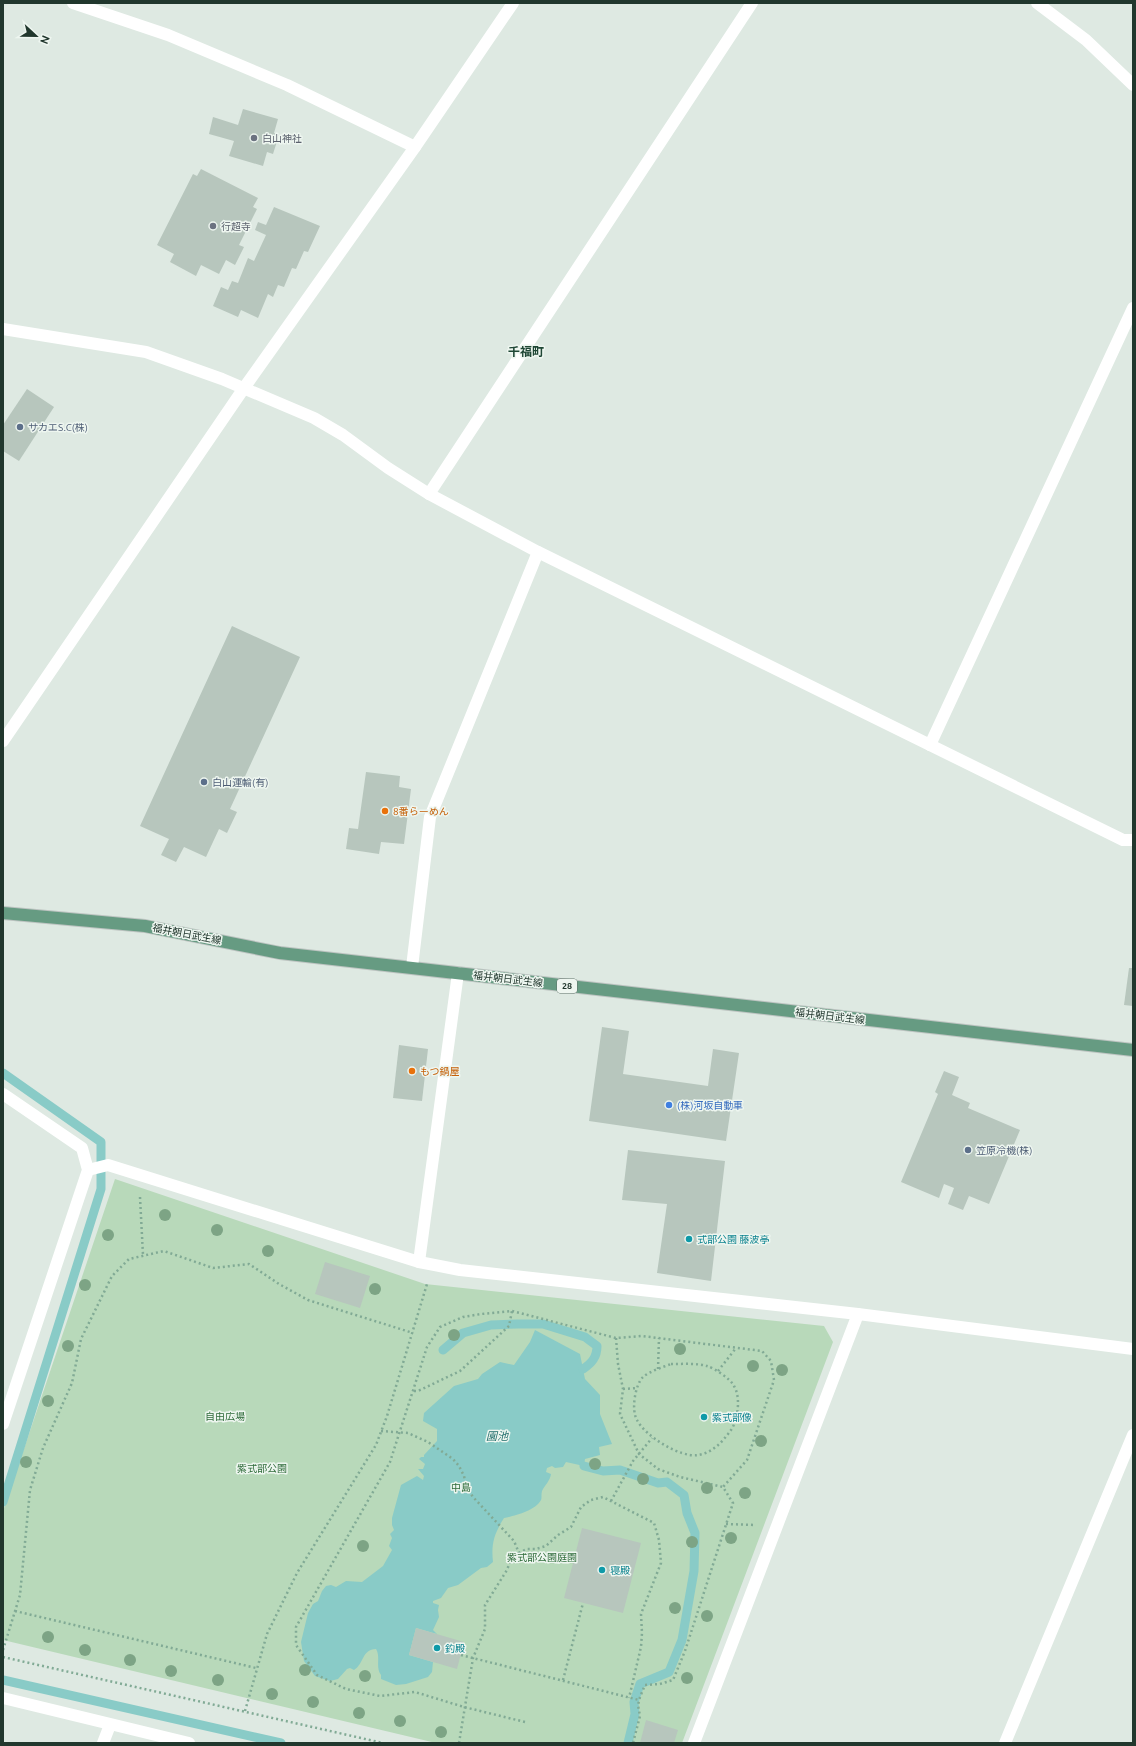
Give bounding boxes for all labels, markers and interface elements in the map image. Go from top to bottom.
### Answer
north arrow [16,16,56,56]
text: N [38,34,52,46]
marker: 白山神社 [249,133,259,143]
place label: 白山神社 [262,133,302,144]
marker: 行超寺 [208,221,218,231]
place label: 行超寺 [221,221,251,232]
district label: 千福町 [508,345,544,358]
marker: サカエS.C(株) [15,422,25,432]
place label: サカエS.C(株) [28,422,88,433]
marker: 白山運輸(有) [199,777,209,787]
place label: 白山運輸(有) [212,777,268,788]
marker: 8番らーめん [380,806,390,816]
place label: 8番らーめん [393,806,449,817]
street label: 福井朝日武生線 [152,922,222,946]
street label: 福井朝日武生線 [473,969,543,989]
road number: 28 [557,979,577,993]
street label: 福井朝日武生線 [795,1006,865,1026]
marker: もつ鍋屋 [407,1066,417,1076]
place label: もつ鍋屋 [420,1066,460,1077]
marker: (株)河坂自動車 [664,1100,674,1110]
place label: (株)河坂自動車 [677,1100,743,1111]
marker: 笠原冷機(株) [963,1145,973,1155]
place label: 笠原冷機(株) [976,1145,1032,1156]
marker: 式部公園 藤波亭 [684,1234,694,1244]
place label: 式部公園 藤波亭 [697,1234,769,1245]
park label: 自由広場 [205,1411,245,1422]
marker: 紫式部像 [699,1412,709,1422]
place label: 紫式部像 [712,1412,752,1423]
water label: 園池 [486,1430,509,1442]
park label: 紫式部公園 [237,1463,287,1474]
park label: 中島 [451,1482,471,1493]
park label: 紫式部公園庭園 [507,1552,577,1563]
marker: 寝殿 [597,1565,607,1575]
place label: 寝殿 [610,1565,630,1576]
marker: 釣殿 [432,1643,442,1653]
place label: 釣殿 [445,1643,465,1654]

